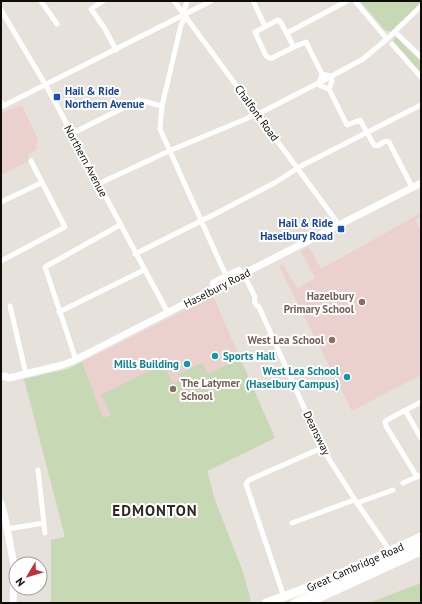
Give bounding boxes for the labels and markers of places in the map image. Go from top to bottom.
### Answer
place label: Hail & Ride Northern Avenue [65,84,145,111]
marker: Hail & Ride Northern Avenue [52,92,62,102]
place label: Hail & Ride Haselbury Road [260,216,333,243]
marker: Hail & Ride Haselbury Road [336,224,346,234]
place label: Hazelbury Primary School [284,289,355,316]
marker: Hazelbury Primary School [357,297,367,307]
place label: West Lea School [248,333,325,347]
marker: West Lea School [327,335,337,345]
place label: Sports Hall [223,349,276,363]
marker: Sports Hall [210,351,220,361]
place label: Mills Building [114,357,179,371]
marker: Mills Building [182,359,192,369]
place label: West Lea School (Haselbury Campus) [246,364,340,391]
marker: West Lea School (Haselbury Campus) [342,372,352,382]
place label: The Latymer School [181,376,240,403]
marker: The Latymer School [168,384,178,394]

